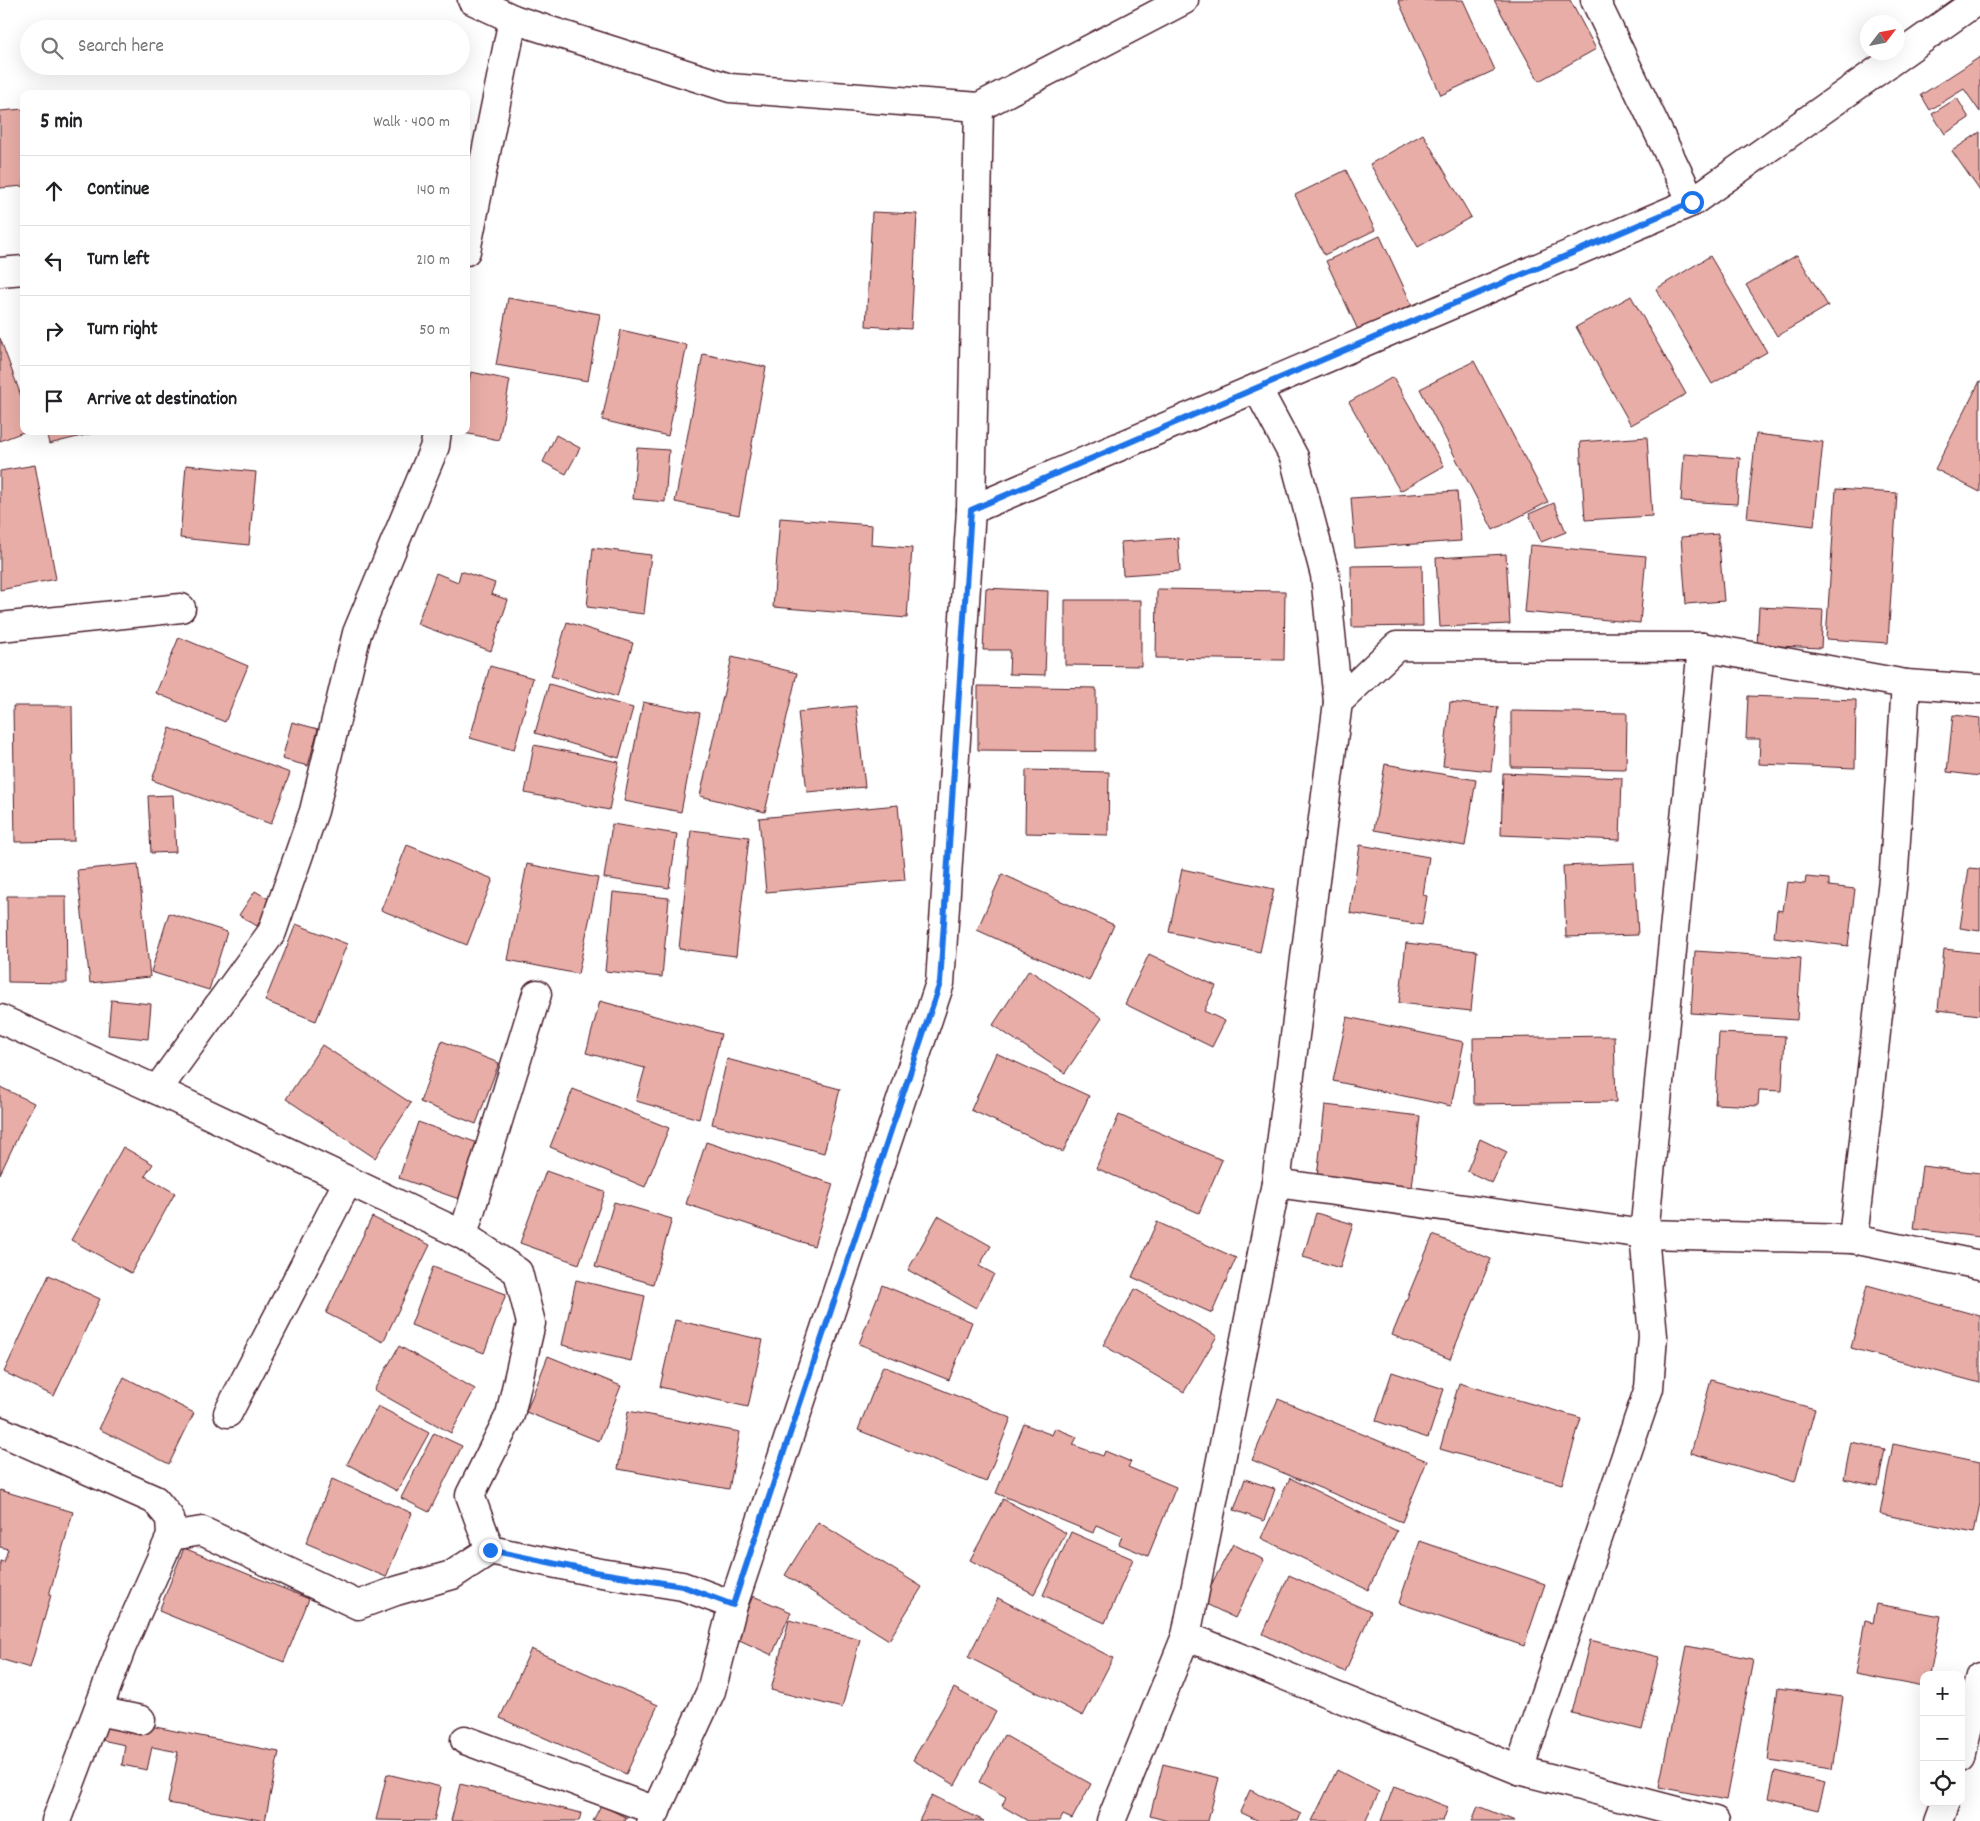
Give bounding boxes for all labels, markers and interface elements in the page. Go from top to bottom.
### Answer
north arrow [1860,15,1905,60]
search box [20,20,470,75]
icon: search [38,34,66,62]
text: Search here [78,34,164,61]
text: 5 min [40,108,83,138]
text: Walk · 400 m [373,111,450,134]
icon: ahead [40,177,68,205]
text: Continue [87,177,149,204]
text: 140 m [416,179,450,202]
route start [1681,191,1704,214]
icon: left [40,247,68,275]
text: Turn left [87,247,150,274]
text: 210 m [416,249,450,272]
icon: right [40,317,68,345]
text: Turn right [87,317,158,344]
text: 50 m [419,319,450,342]
icon: arrive [40,387,68,415]
text: Arrive at destination [87,387,237,414]
route end [479,1539,502,1562]
map controls [1920,1671,1965,1806]
button: + [1920,1671,1965,1716]
button: − [1920,1716,1965,1761]
button: locate [1920,1761,1965,1806]

